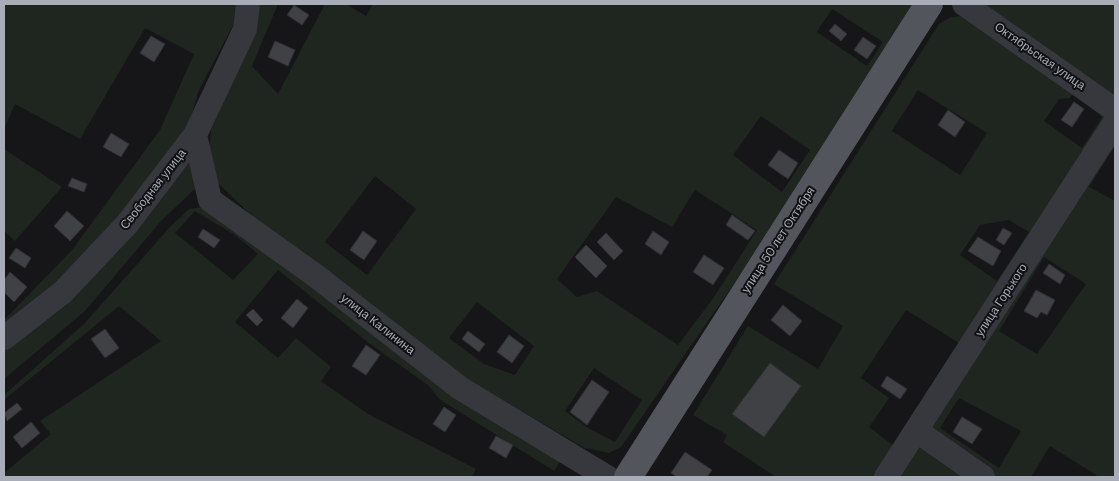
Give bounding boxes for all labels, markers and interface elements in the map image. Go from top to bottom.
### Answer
street label: Октябрьская улица [991,19,1089,94]
street label: Свободная улица [117,145,190,232]
street label: улица 50 лет Октября [738,184,818,296]
street label: улица Горького [971,260,1031,340]
street label: улица Калинина [338,290,419,358]

